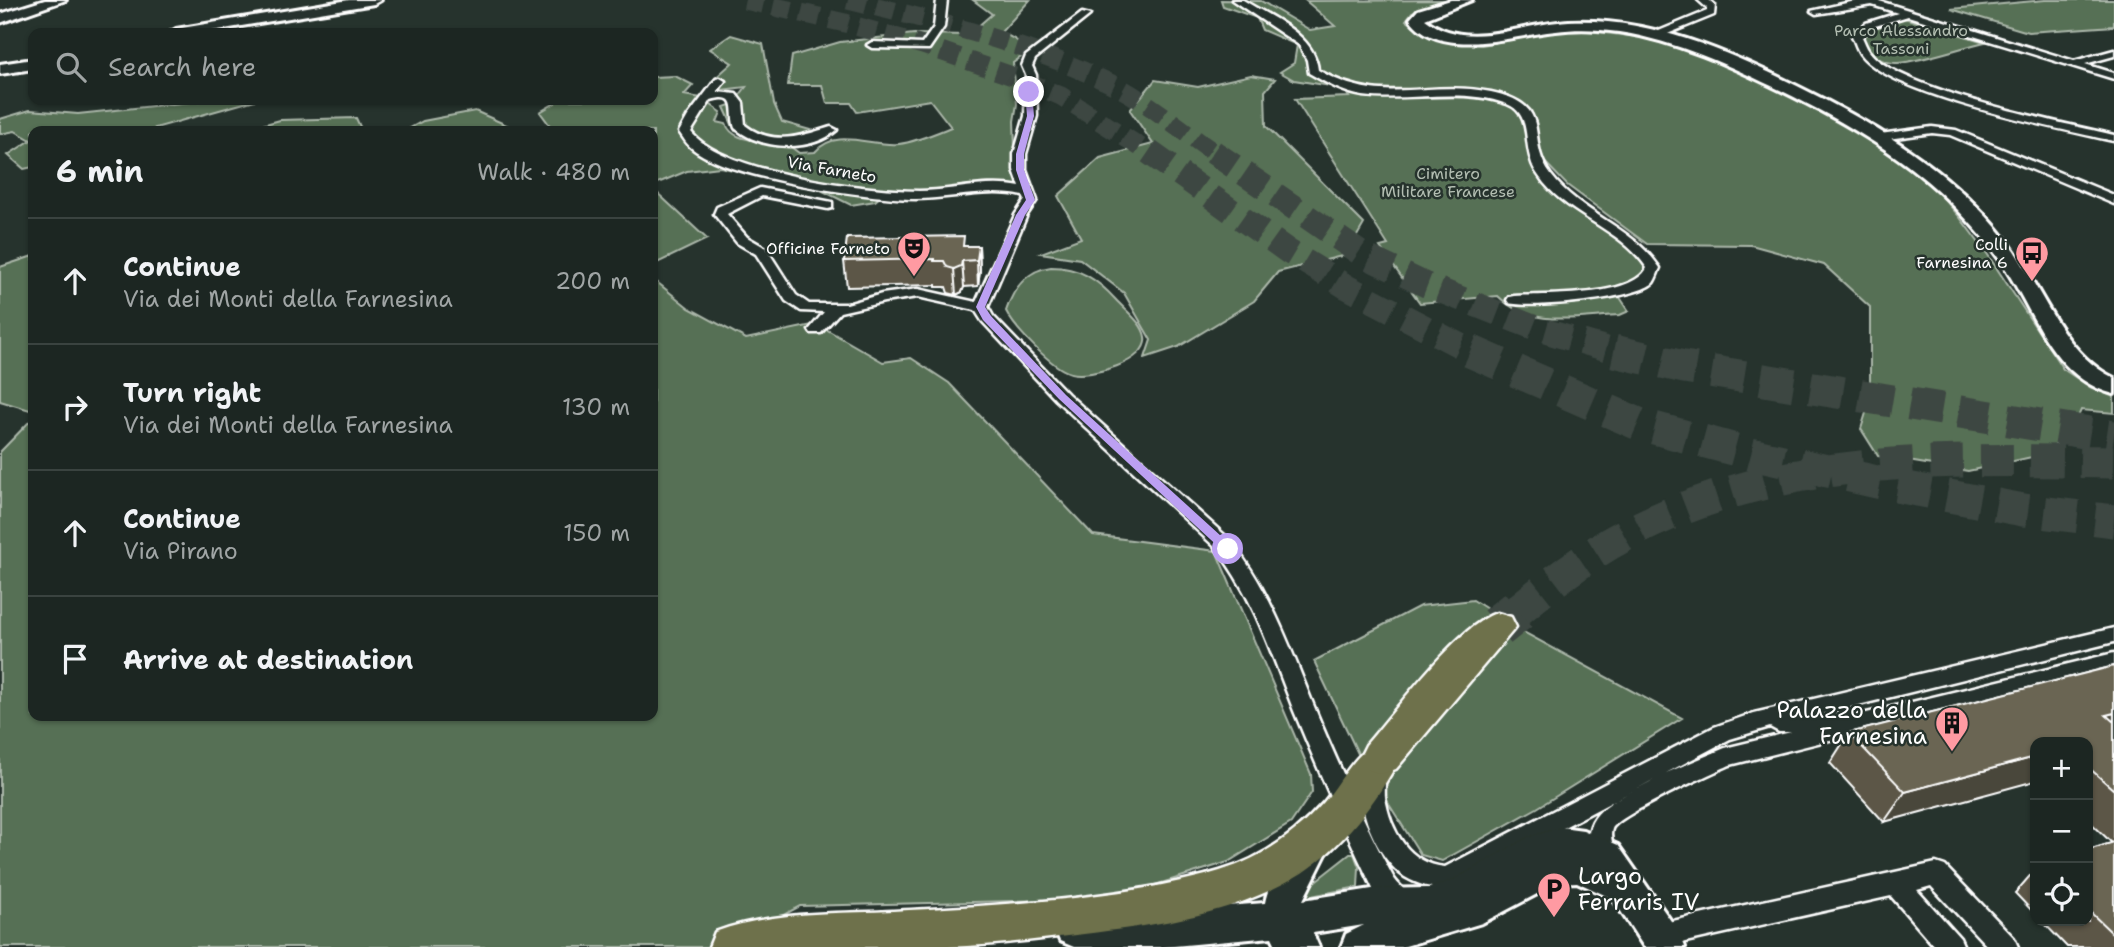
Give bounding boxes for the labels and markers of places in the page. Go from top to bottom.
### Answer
theatre icon: Officine Farneto [895,229,933,278]
place label: Colli Farnesina 6 [1916,234,2008,273]
bus stop icon: Colli Farnesina 6 [2013,234,2051,283]
place label: Officine Farneto [766,238,890,259]
place label: Palazzo della Farnesina [1776,695,1927,751]
building icon: Palazzo della Farnesina [1933,704,1971,753]
place label: Largo Ferraris IV [1578,861,1700,917]
parking icon: Largo Ferraris IV [1535,870,1573,919]

